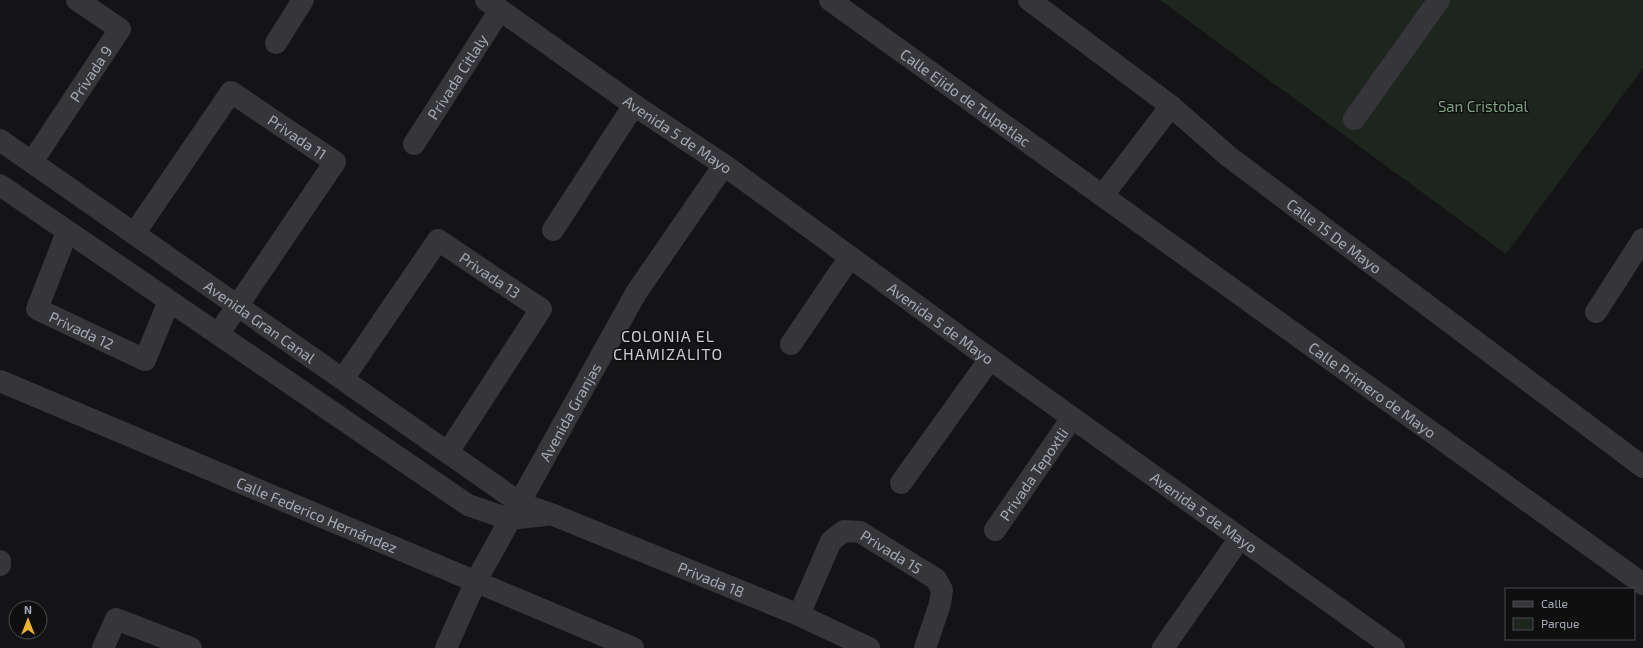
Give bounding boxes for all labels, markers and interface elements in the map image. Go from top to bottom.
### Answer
street label: Privada Citlaly [423,31,491,123]
street label: Privada 9 [65,42,116,105]
street label: Calle Ejido de Tulpetlac [897,45,1034,150]
street label: Avenida 5 de Mayo [620,91,736,177]
park label: San Cristobal [1438,97,1529,115]
street label: Privada 11 [265,111,330,163]
street label: Calle 15 De Mayo [1284,194,1385,277]
street label: Privada 13 [456,248,524,302]
street label: Avenida Gran Canal [201,276,319,367]
street label: Avenida 5 de Mayo [884,278,997,368]
street label: Privada 12 [46,307,117,353]
district label: COLONIA EL CHAMIZALITO [613,326,723,363]
street label: Calle Primero de Mayo [1305,338,1440,442]
street label: Avenida Granjas [536,359,605,464]
street label: Privada Tepoxtli [995,424,1072,524]
street label: Avenida 5 de Mayo [1147,468,1261,556]
street label: Calle Federico Hernández [234,473,400,557]
street label: Privada 15 [857,526,925,577]
street label: Privada 18 [675,558,747,601]
legend [1505,588,1635,640]
text: Calle [1541,596,1568,610]
north arrow [8,600,48,640]
text: N [24,603,32,616]
text: Parque [1541,616,1579,630]

